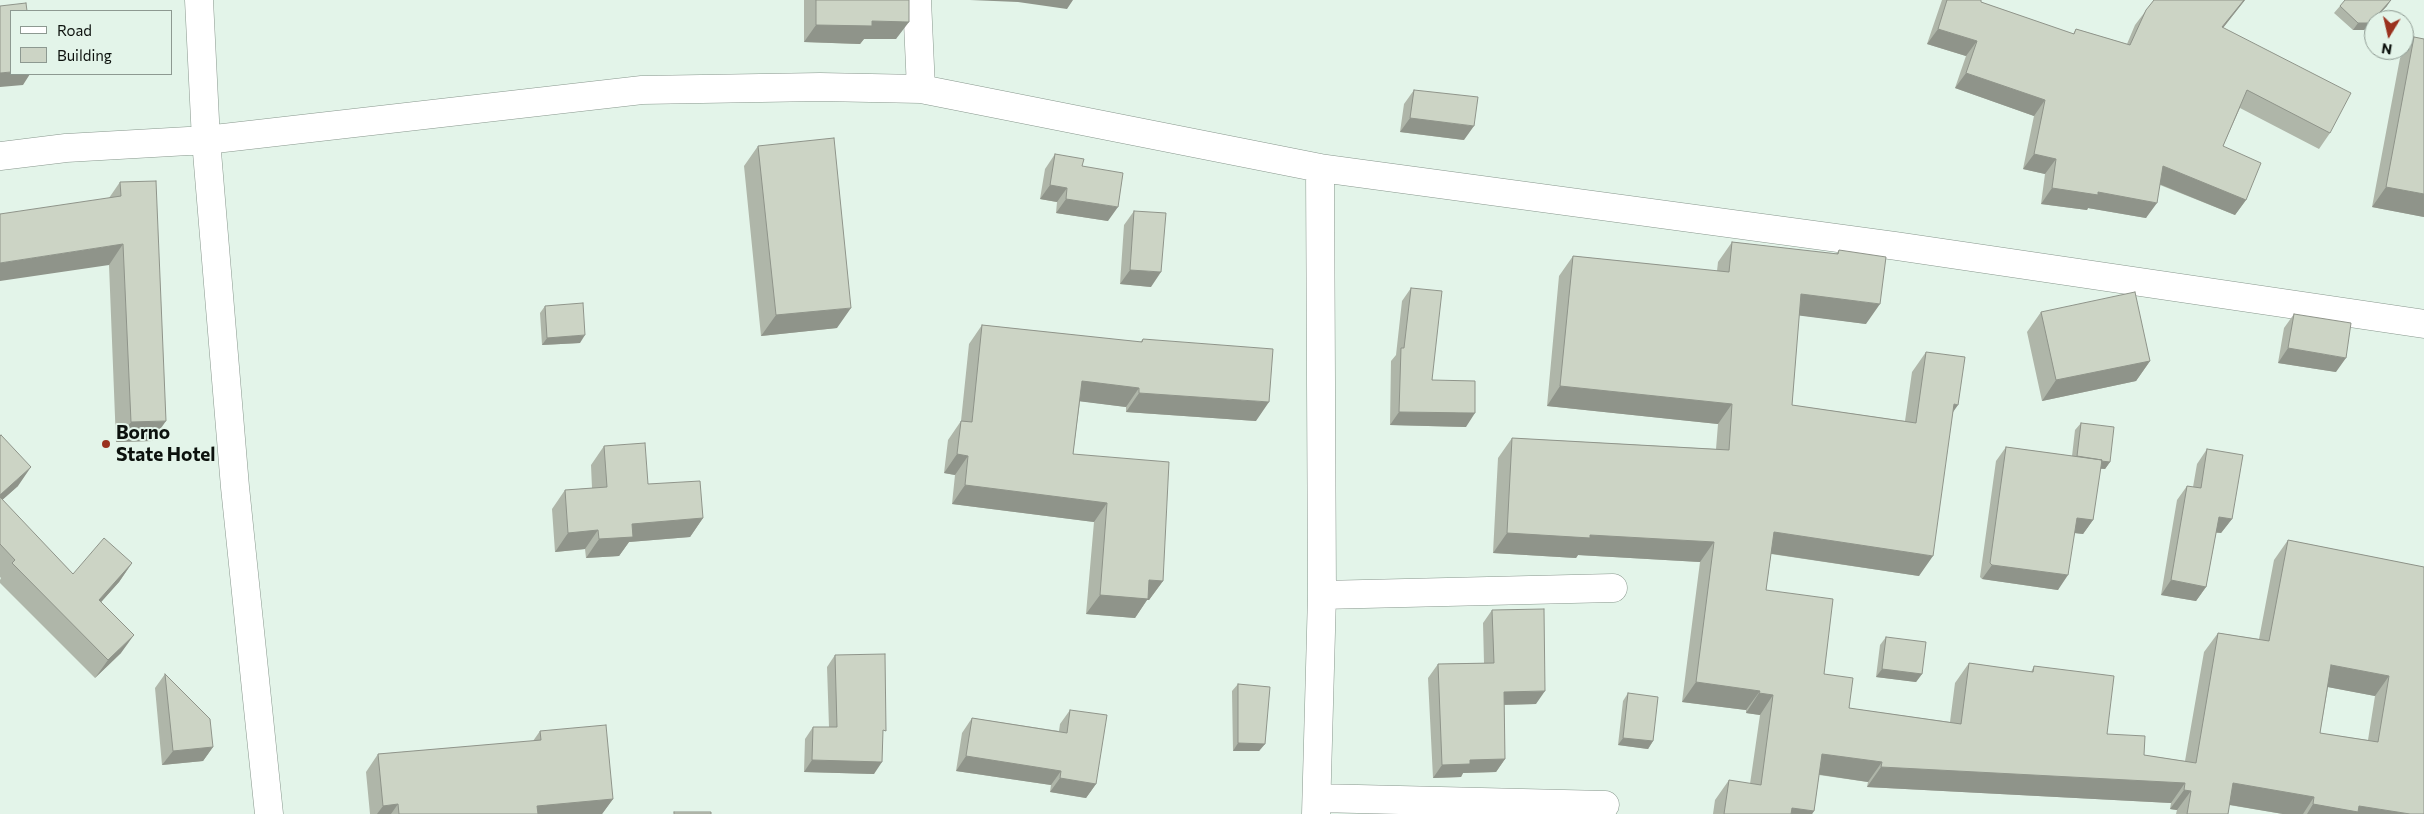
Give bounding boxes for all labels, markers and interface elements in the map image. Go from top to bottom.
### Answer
legend [10,10,172,75]
north arrow [2364,10,2414,60]
text: Road [57,21,92,39]
text: N [2380,40,2393,59]
text: Building [57,46,112,64]
place label: Borno State Hotel [116,422,216,466]
marker: Borno State Hotel [100,438,112,450]

